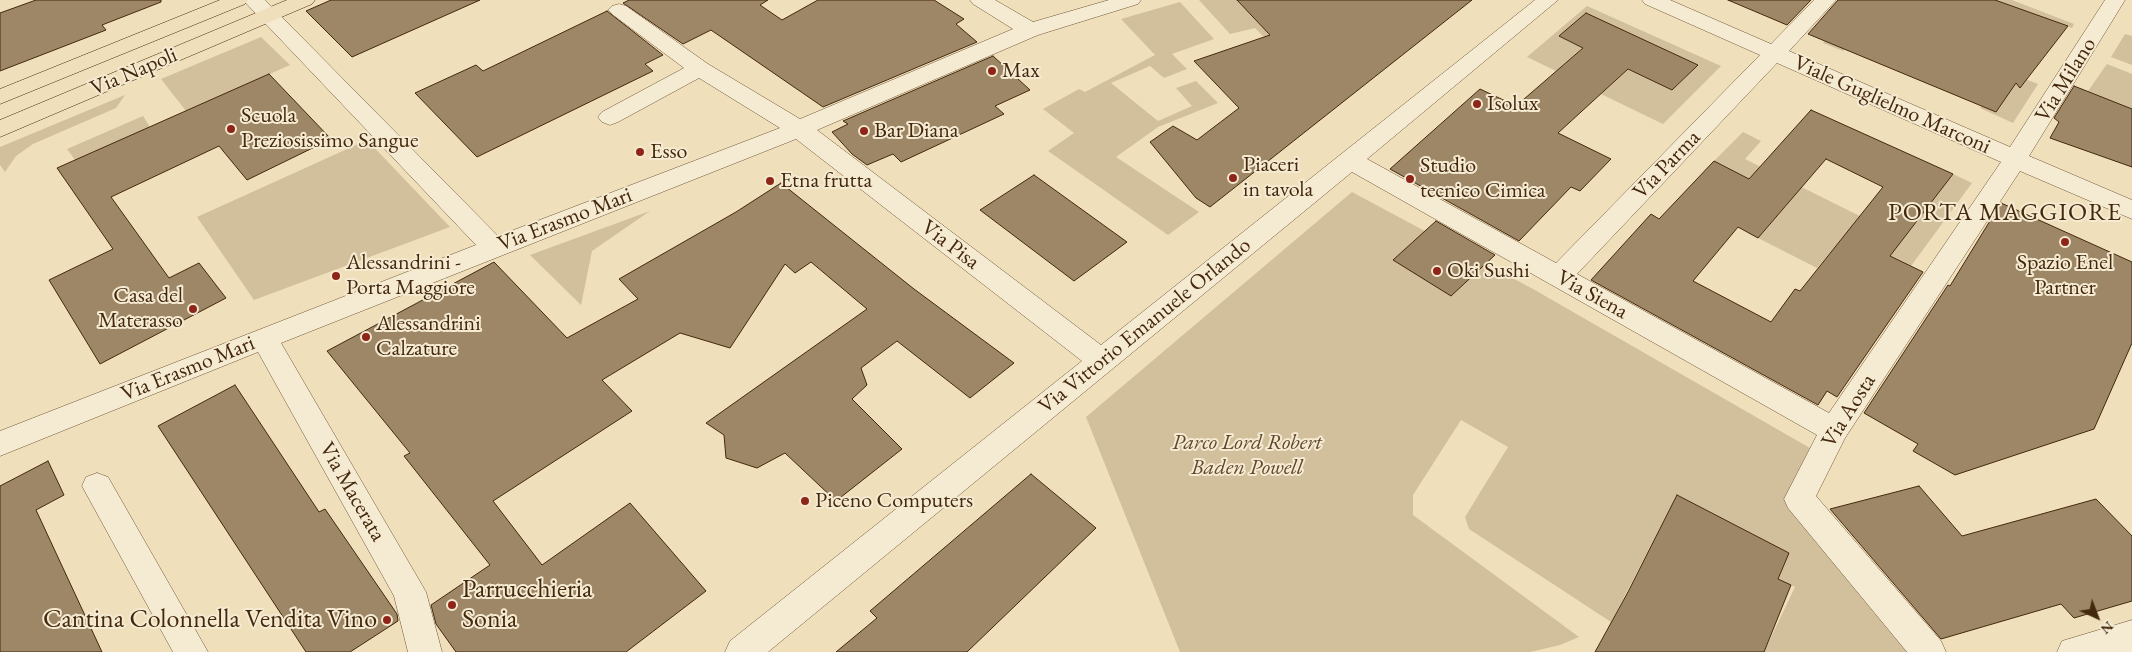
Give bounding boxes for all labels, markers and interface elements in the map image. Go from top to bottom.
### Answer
street label: Via Milano [2030,33,2102,127]
street label: Via Napoli [87,42,181,102]
street label: Viale Guglielmo Marconi [1789,50,1995,160]
place label: Max [1002,58,1040,84]
marker: Max [986,65,998,77]
place label: Isolux [1487,91,1538,117]
marker: Isolux [1471,98,1483,110]
place label: Scuola Preziosissimo Sangue [241,103,419,154]
place label: Bar Diana [874,118,959,144]
marker: Scuola Preziosissimo Sangue [225,123,237,135]
marker: Bar Diana [858,125,870,137]
street label: Via Parma [1628,125,1706,205]
place label: Esso [650,139,688,165]
marker: Esso [634,146,646,158]
place label: Piaceri in tavola [1243,152,1313,204]
place label: Studio tecnico Cimica [1420,153,1546,205]
place label: Etna frutta [780,168,872,194]
marker: Piaceri in tavola [1227,172,1239,184]
marker: Studio tecnico Cimica [1404,173,1416,185]
marker: Etna frutta [764,175,776,187]
street label: Via Erasmo Mari [494,182,636,258]
district label: PORTA MAGGIORE [1886,198,2124,228]
street label: Via Pisa [916,214,984,276]
street label: Via Vittorio Emanuele Orlando [1034,232,1256,420]
marker: Spazio Enel Partner [2059,236,2071,248]
place label: Alessandrini - Porta Maggiore [346,250,475,302]
place label: Spazio Enel Partner [2017,250,2113,302]
place label: Oki Sushi [1447,258,1530,284]
marker: Oki Sushi [1431,265,1443,277]
street label: Via Siena [1552,265,1632,325]
marker: Alessandrini - Porta Maggiore [330,270,342,282]
place label: Casa del Materasso [98,283,183,334]
marker: Casa del Materasso [187,303,199,315]
place label: Alessandrini Calzature [376,311,481,362]
street label: Via Erasmo Mari [117,330,259,408]
marker: Alessandrini Calzature [360,331,372,343]
street label: Via Aosta [1816,369,1882,453]
park label: Parco Lord Robert Baden Powell [1172,430,1322,482]
street label: Via Macerata [313,438,391,546]
place label: Piceno Computers [815,488,973,514]
marker: Piceno Computers [799,495,811,507]
place label: Parrucchieria Sonia [462,574,592,636]
north arrow [2072,592,2122,642]
marker: Parrucchieria Sonia [446,599,458,611]
place label: Cantina Colonnella Vendita Vino [43,604,377,636]
marker: Cantina Colonnella Vendita Vino [381,614,393,626]
text: N [2097,618,2118,638]

